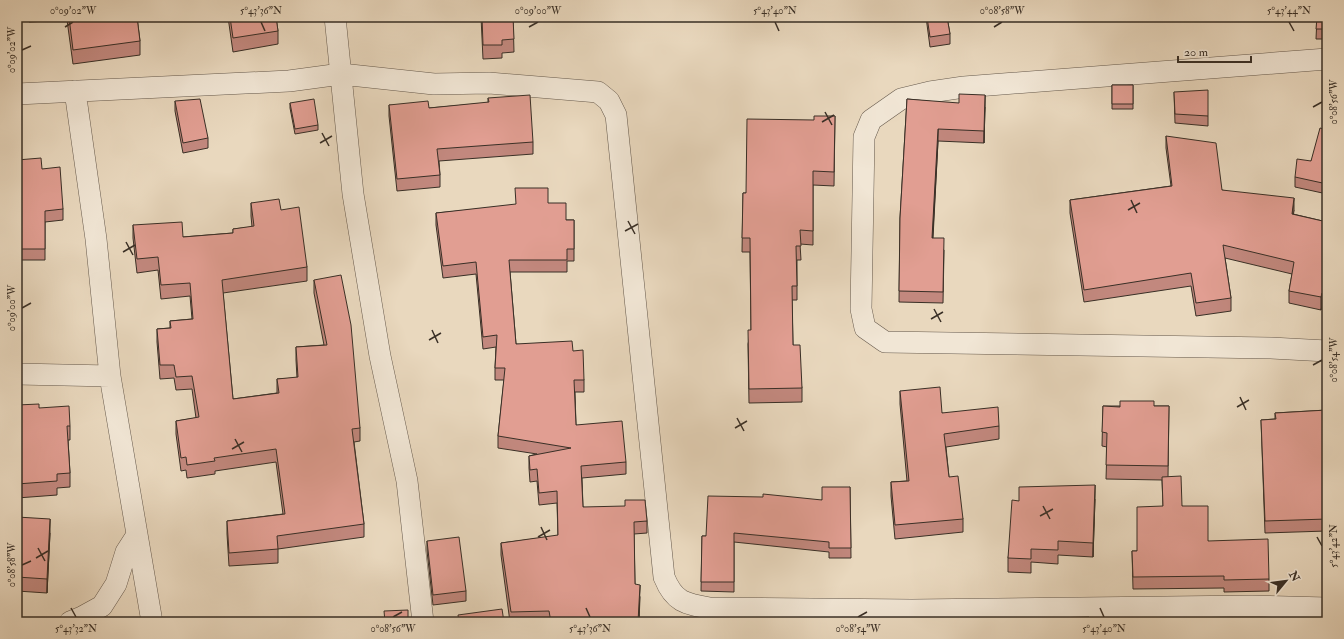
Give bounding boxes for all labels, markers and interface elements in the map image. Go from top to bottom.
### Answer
text: 0°09'02"W [50,5,97,17]
text: 5°43'36"N [240,5,282,17]
text: 0°09'00"W [515,5,562,17]
text: 5°43'40"N [753,5,797,17]
text: 0°08'58"W [980,5,1025,17]
text: 5°43'44"N [1267,5,1311,17]
text: 0°09'02"W [6,26,18,73]
scale bar [1178,38,1251,64]
text: 20 m [1184,45,1209,60]
text: 0°08'56"W [1328,79,1340,125]
text: 0°09'00"W [6,284,18,331]
text: 0°08'54"W [1328,337,1340,383]
text: 5°43'42"N [1328,524,1340,568]
text: 0°08'58"W [6,542,18,587]
north arrow [1266,561,1306,601]
text: N [1286,568,1303,585]
text: 5°43'32"N [55,623,97,635]
text: 0°08'56"W [371,623,416,635]
text: 5°43'36"N [569,623,611,635]
text: 0°08'54"W [835,623,881,635]
text: 5°43'40"N [1082,623,1126,635]

